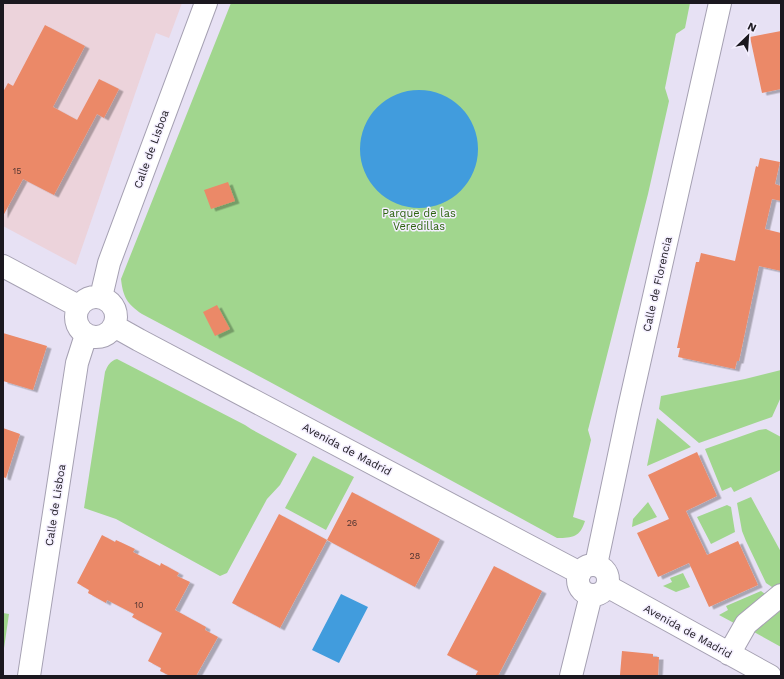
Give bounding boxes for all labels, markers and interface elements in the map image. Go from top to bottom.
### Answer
north arrow [728,16,768,56]
text: N [746,20,758,35]
street label: Calle de Lisboa [131,108,172,190]
house number: 15 [13,166,21,176]
park label: Parque de las Veredillas [382,207,456,233]
street label: Calle de Florencia [640,235,675,333]
street label: Avenida de Madrid [300,420,394,478]
street label: Calle de Lisboa [43,463,68,547]
house number: 26 [347,518,357,528]
house number: 28 [410,551,420,561]
house number: 10 [134,600,144,610]
street label: Avenida de Madrid [641,602,734,661]

